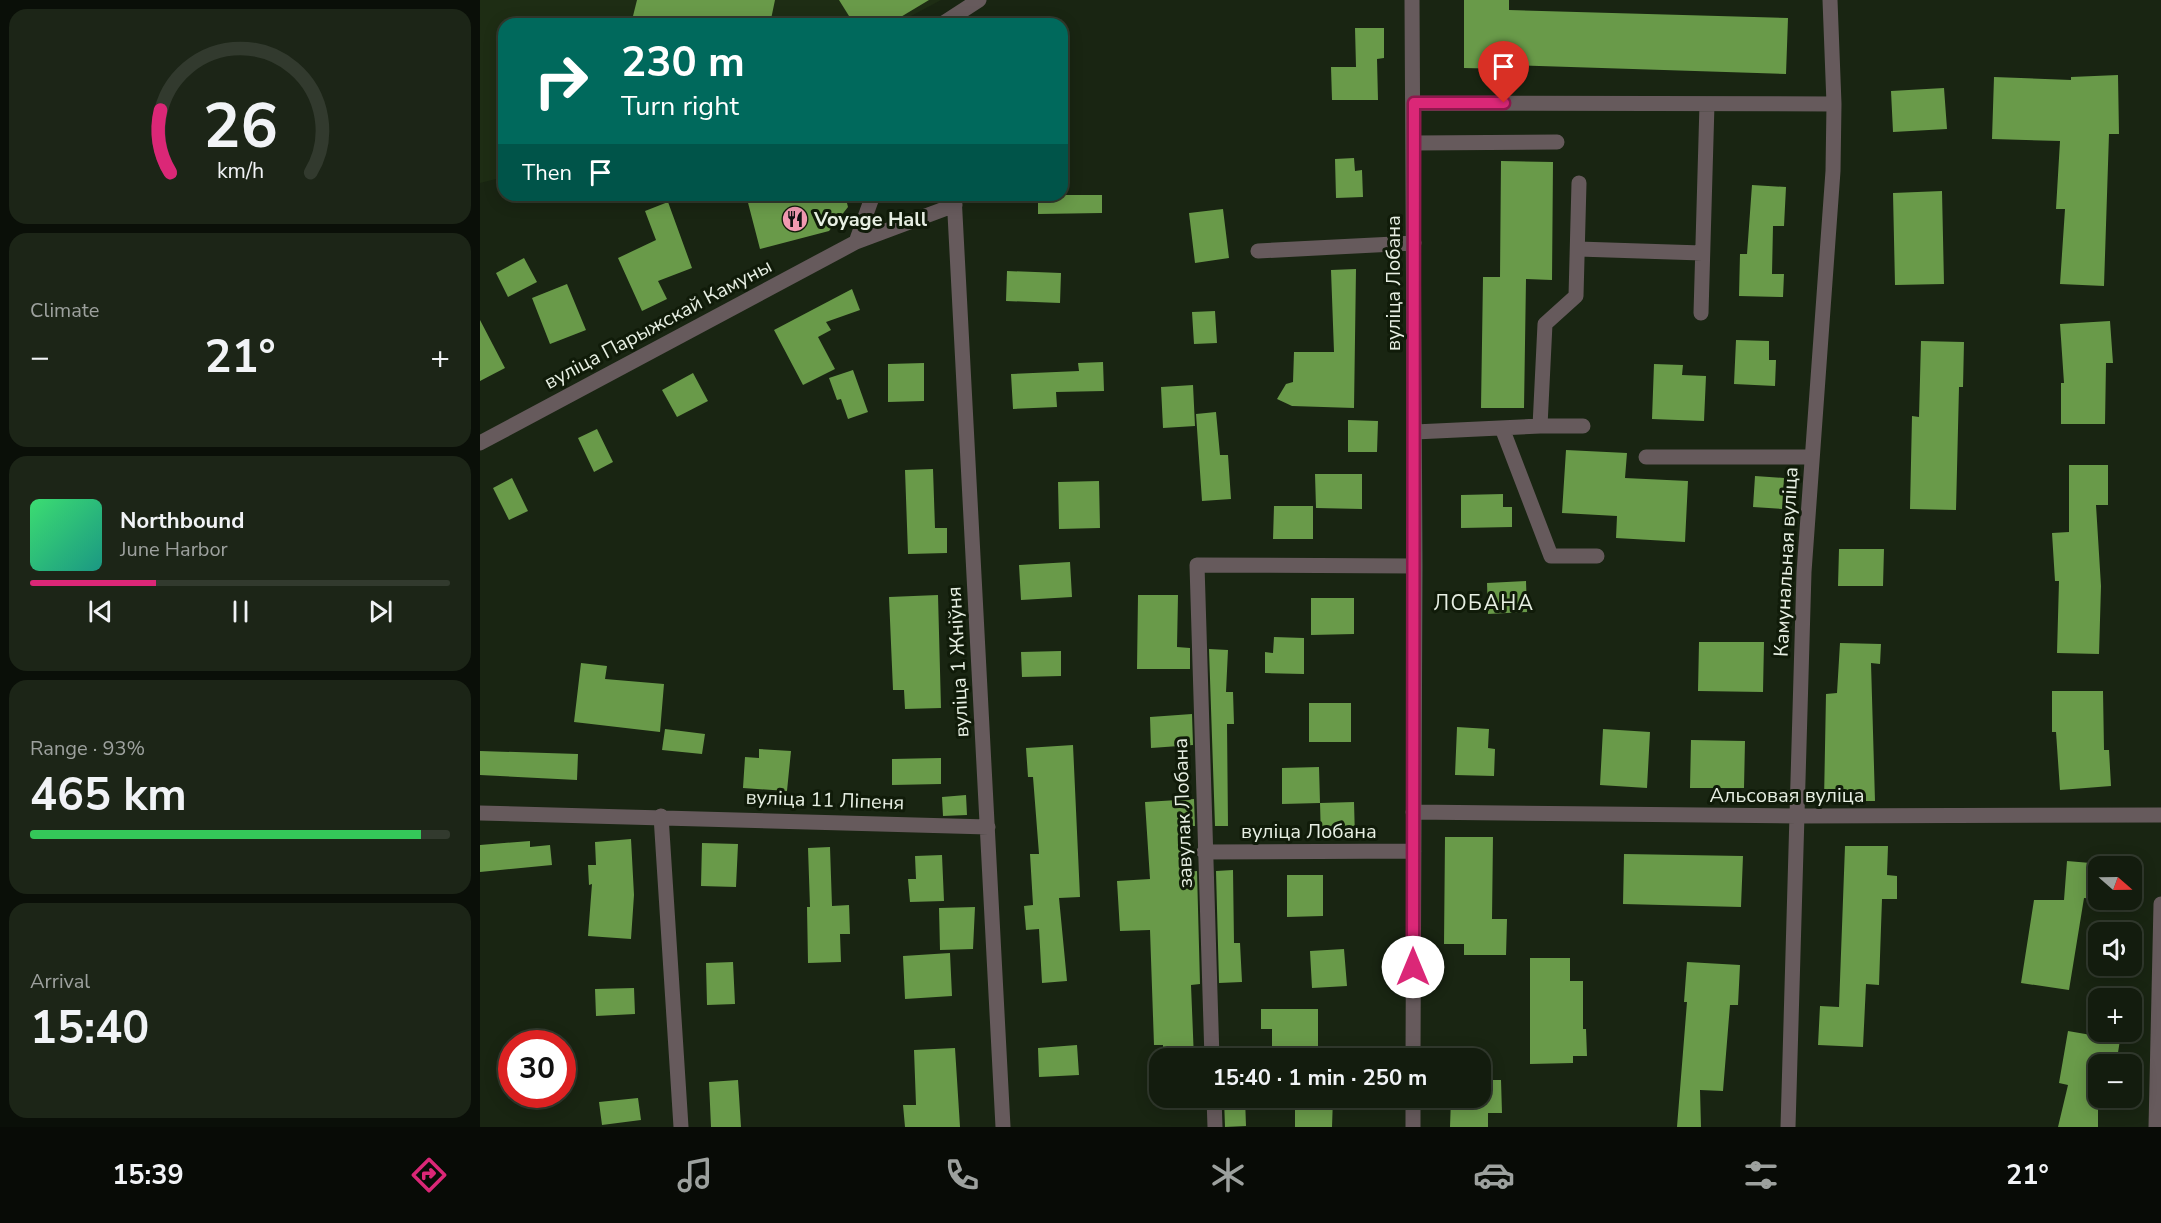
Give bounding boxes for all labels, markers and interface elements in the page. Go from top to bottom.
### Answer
text: 230 m [621,34,745,91]
pin [1478,41,1529,103]
icon: right [522,42,600,120]
icon: arrive [1487,50,1520,83]
text: 26 [203,84,277,169]
text: Turn right [621,88,739,125]
icon: arrive [584,156,617,189]
text: km/h [216,157,264,187]
text: Then [522,158,572,188]
restaurant icon: Voyage Hall [780,204,810,234]
place label: Voyage Hall [813,206,928,233]
street label: вуліца Лобана [1380,215,1407,351]
street label: вуліца Парыжскай Камуны [539,252,777,396]
text: Climate [30,297,99,324]
text: 21° [204,327,276,388]
text: − [30,335,50,380]
text: + [430,335,450,380]
street label: Камунальная вуліца [1768,466,1804,658]
text: Northbound [120,506,244,536]
text: June Harbor [120,536,228,563]
street label: вуліца 1 Жніўня [941,586,975,738]
district label: ЛОБАНА [1433,589,1535,617]
icon: previous [84,595,117,628]
icon: pause [224,595,257,628]
icon: next [364,595,397,628]
text: Range · 93% [30,735,145,762]
street label: завулак Лобана [1167,737,1199,889]
text: 465 km [30,765,187,826]
street label: Альсовая вуліца [1709,782,1865,809]
street label: вуліца 11 Ліпеня [745,784,905,816]
street label: вуліца Лобана [1241,818,1377,845]
north arrow [2088,856,2142,910]
map controls [2088,856,2142,1108]
button: sound [2088,922,2142,976]
position arrow [1381,935,1445,999]
text: Arrival [30,968,90,995]
button: + [2088,988,2142,1042]
text: 15:40 [30,998,149,1059]
speed limit sign: 30 [498,1030,576,1108]
button: − [2088,1054,2142,1108]
text: 15:40 · 1 min · 250 m [1213,1063,1427,1093]
icon: directions [408,1154,450,1196]
icon: music [674,1154,716,1196]
icon: phone [941,1154,983,1196]
icon: climate [1207,1154,1249,1196]
icon: car [1473,1154,1515,1196]
icon: filters [1740,1154,1782,1196]
text: 15:39 [112,1157,184,1194]
text: 21° [2006,1157,2049,1194]

